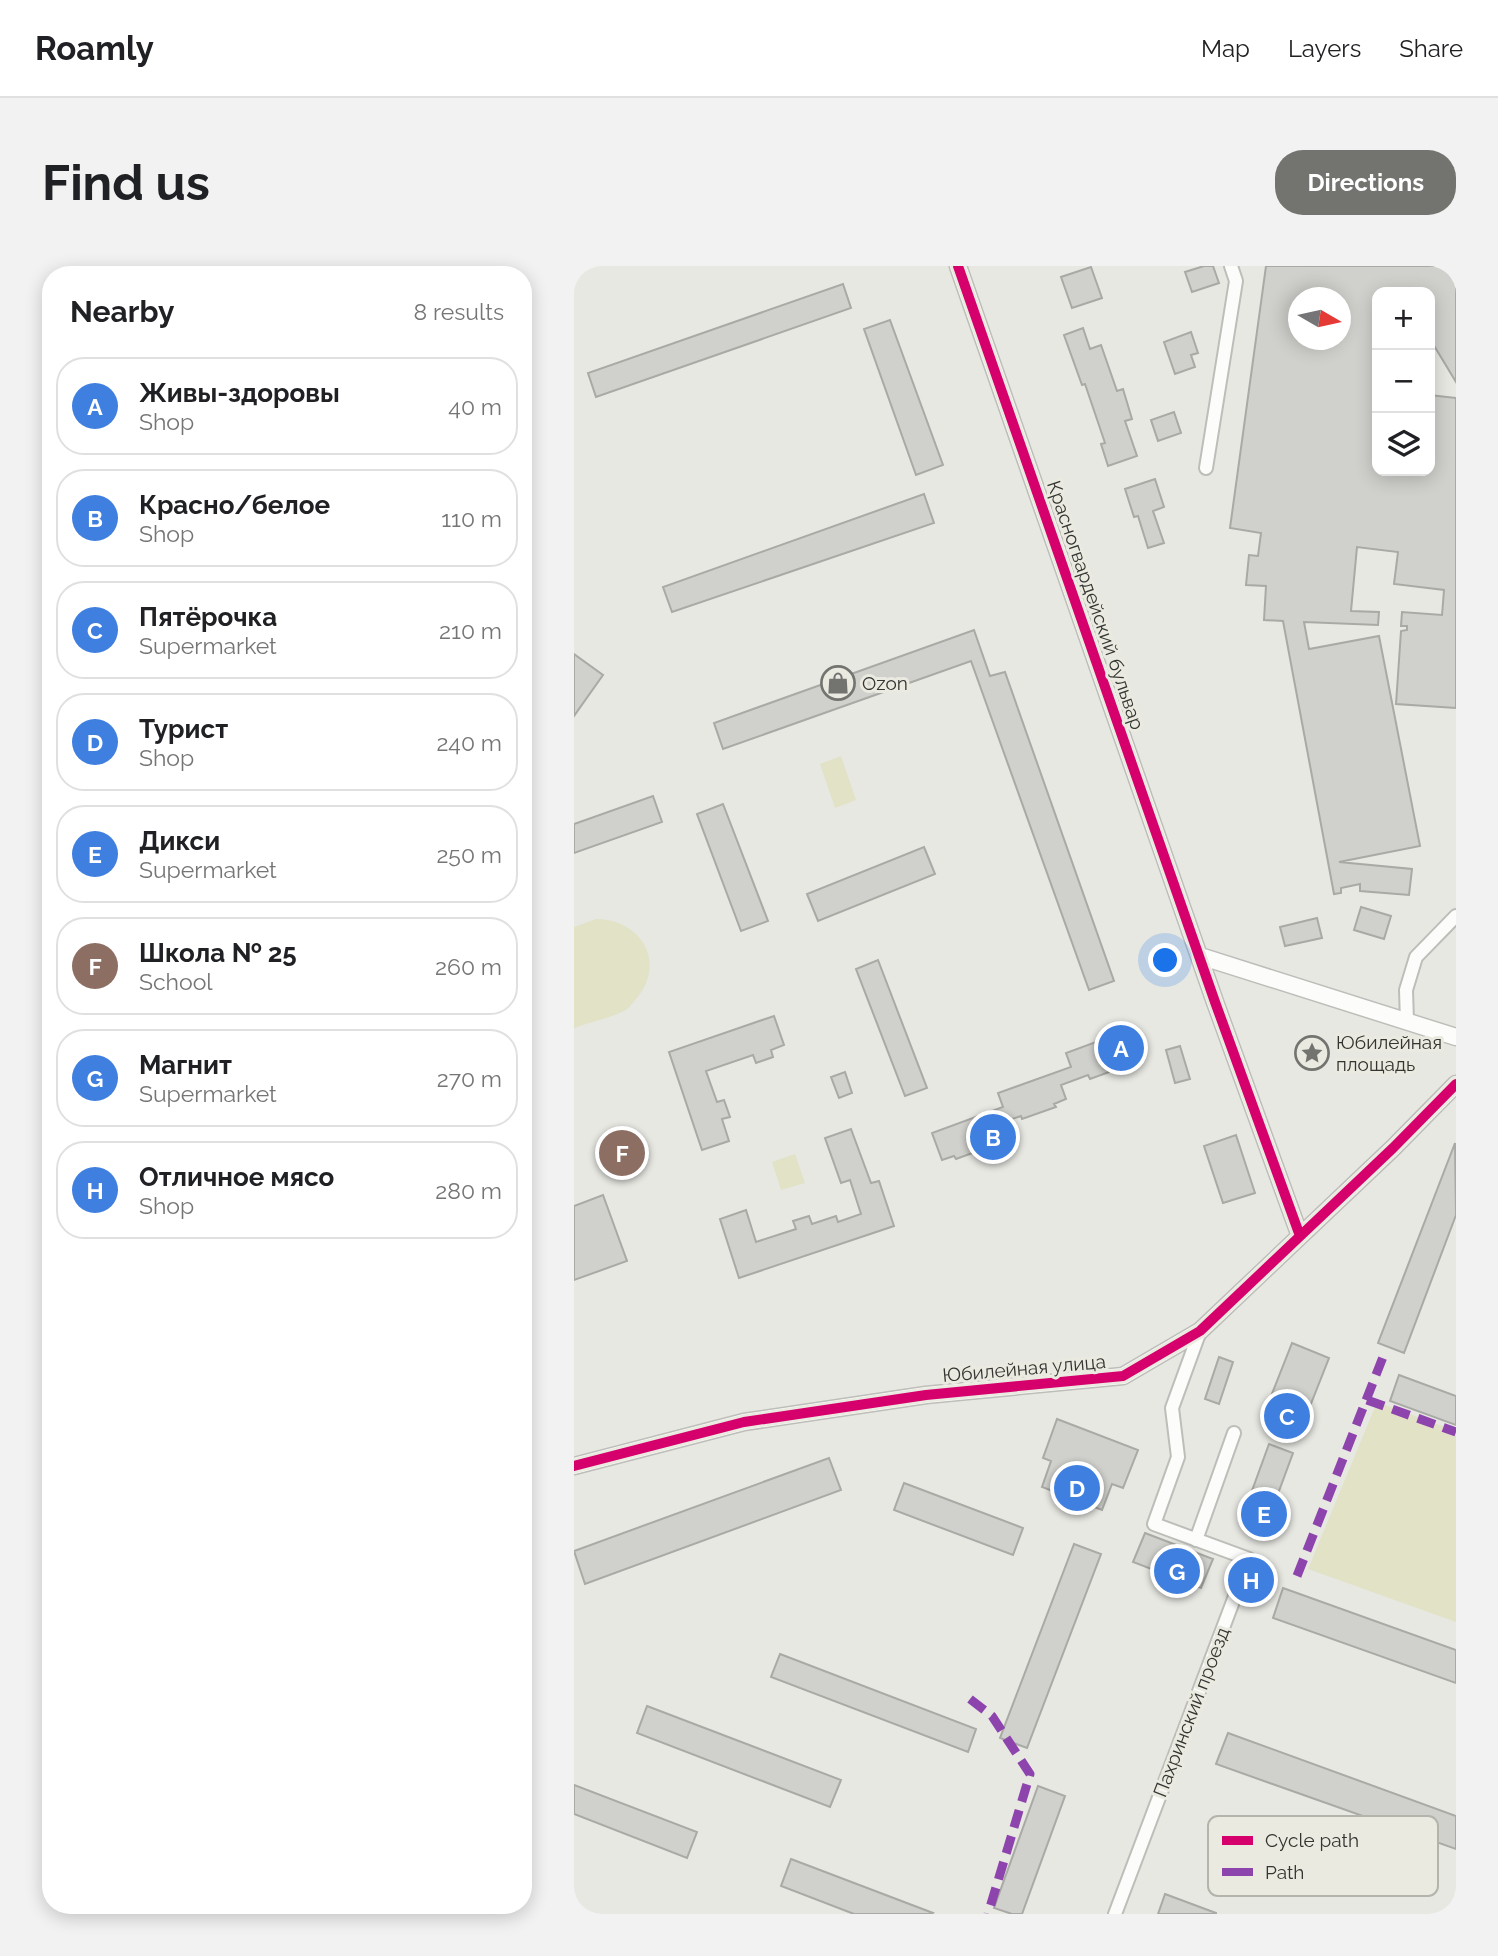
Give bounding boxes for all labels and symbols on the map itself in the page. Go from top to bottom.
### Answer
north arrow [1288,287,1351,350]
street label: Красногвардейский бульвар [1043,478,1149,732]
shop icon: Ozon [819,664,857,702]
place label: Ozon [862,672,908,694]
your location [1148,943,1182,977]
pin: A [1098,1022,1144,1074]
place label: Юбилейная площадь [1336,1031,1442,1075]
place icon: Юбилейная площадь [1293,1034,1331,1072]
pin: B [970,1111,1016,1163]
pin: F [599,1127,645,1179]
street label: Юбилейная улица [941,1350,1107,1386]
pin: C [1264,1390,1310,1442]
pin: D [1054,1462,1100,1514]
pin: E [1241,1488,1287,1540]
pin: G [1154,1545,1200,1597]
pin: H [1228,1554,1274,1606]
street label: Пахринский проезд [1148,1624,1234,1800]
legend [1208,1816,1438,1896]
text: Cycle path [1265,1829,1359,1851]
text: Path [1265,1861,1304,1883]

